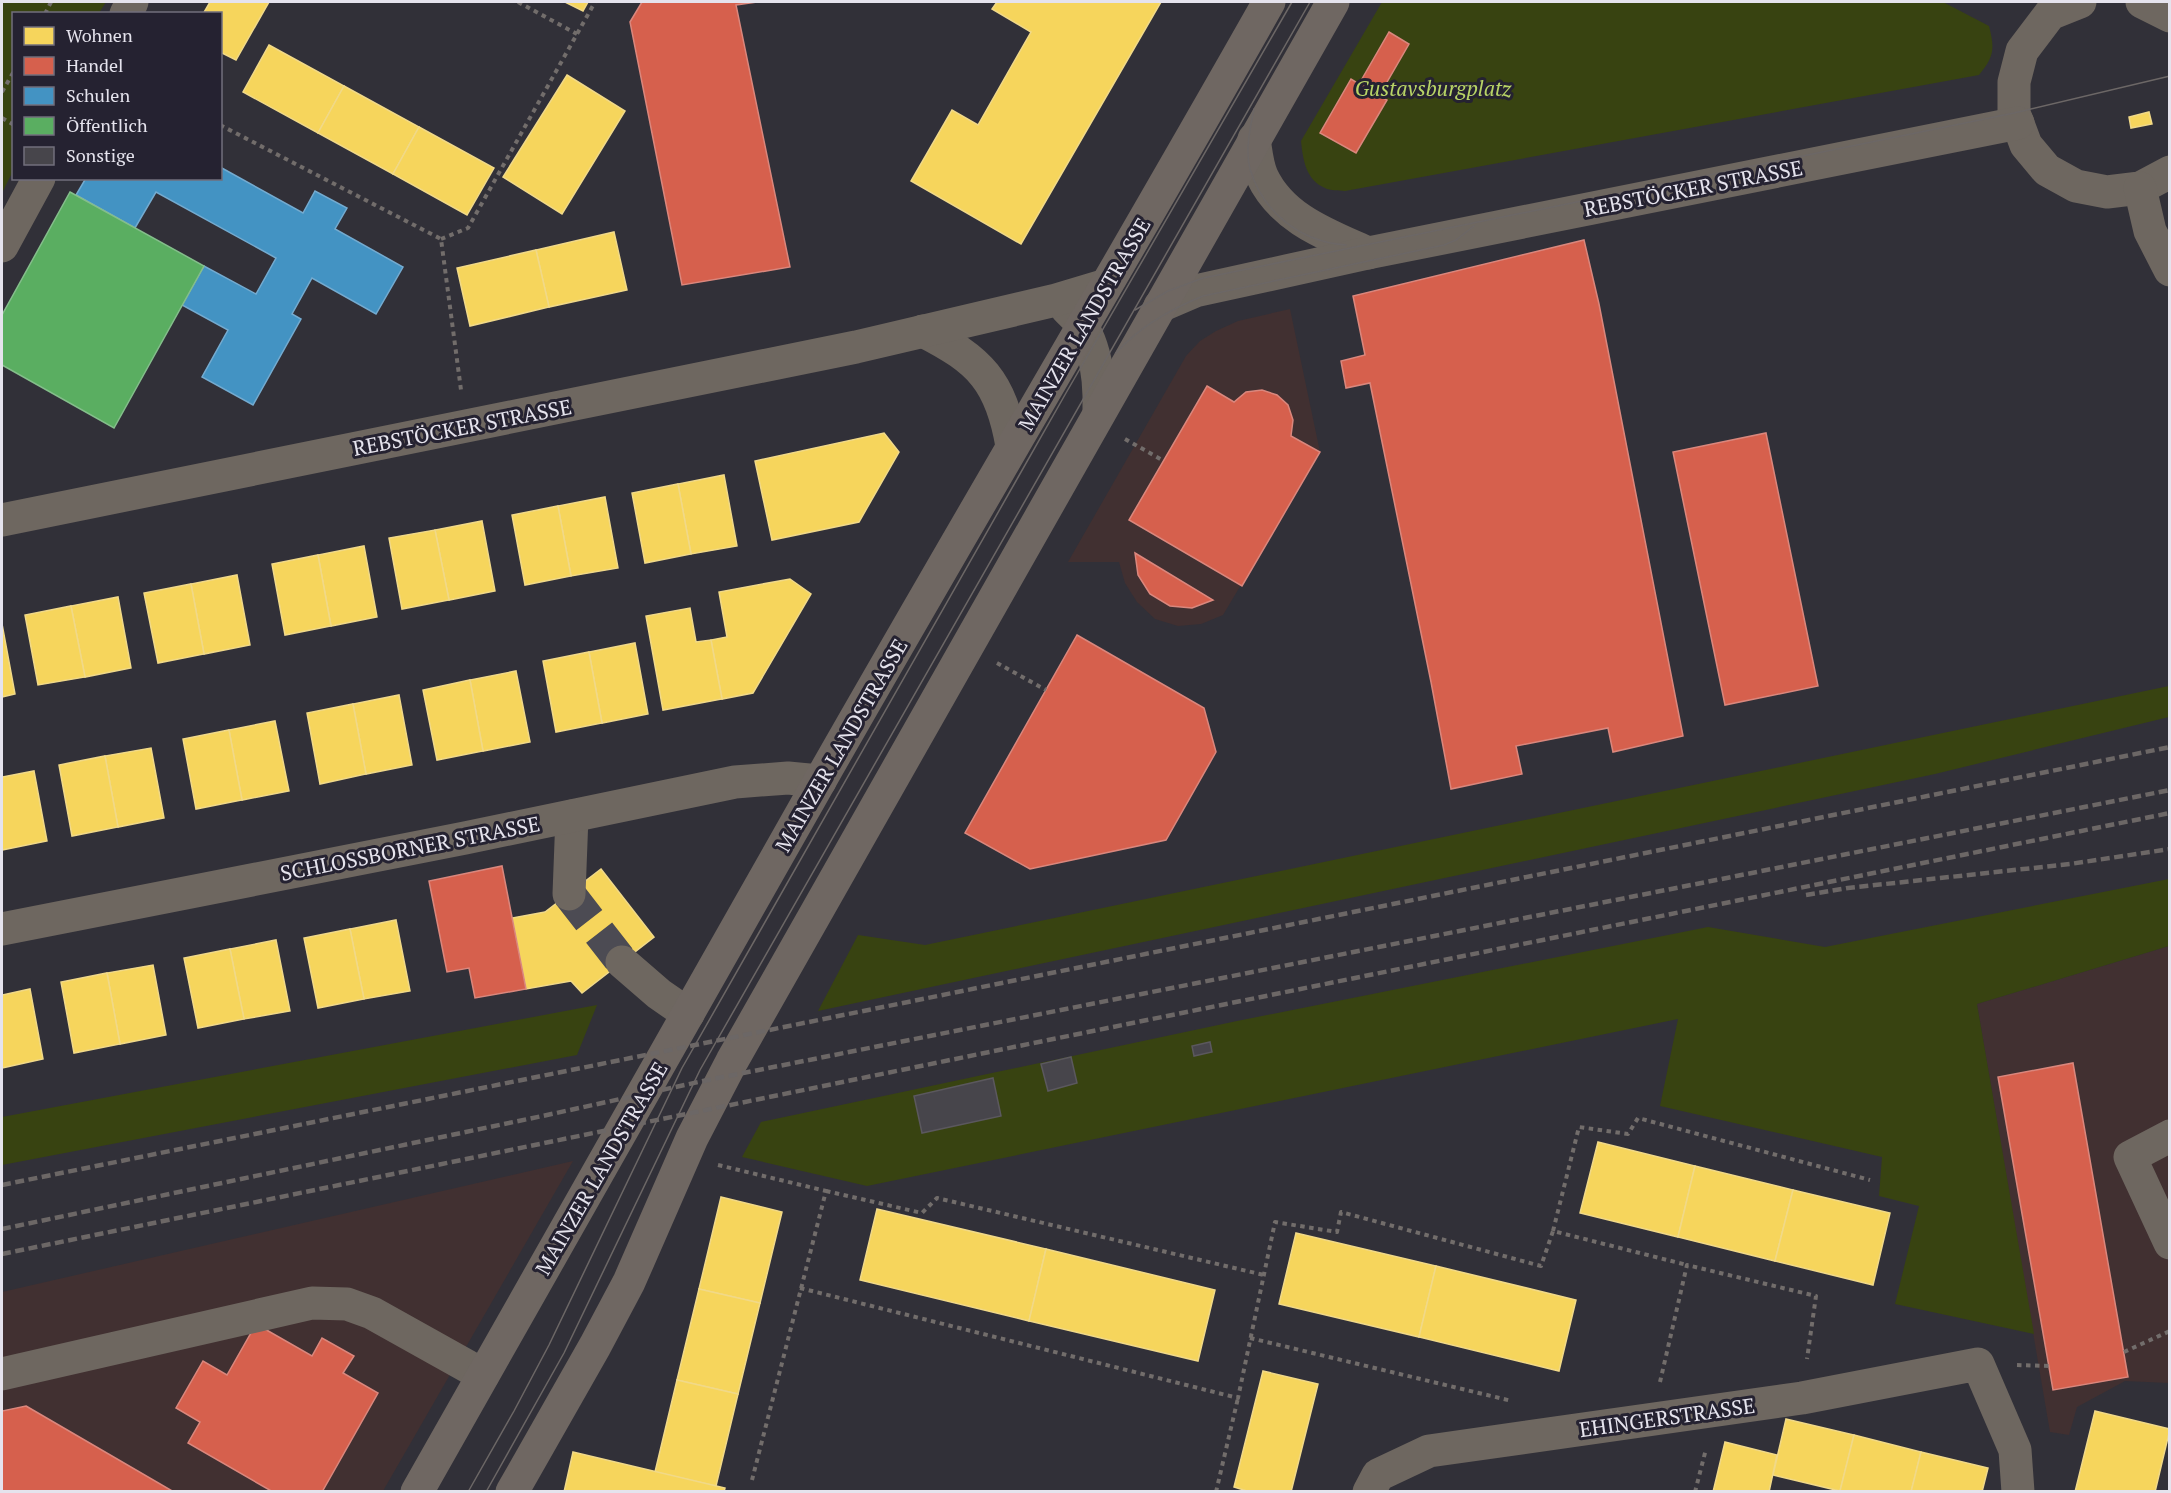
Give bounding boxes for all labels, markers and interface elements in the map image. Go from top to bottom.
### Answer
legend [12,12,222,180]
text: Wohnen [66,23,133,47]
text: Handel [66,53,123,77]
park label: Gustavsburgplatz [1355,74,1512,102]
text: Schulen [66,83,130,107]
text: Öffentlich [66,113,148,137]
text: Sonstige [66,143,135,167]
street label: REBSTÖCKER STRASSE [1581,153,1805,223]
street label: MAINZER LANDSTRASSE [1011,212,1157,436]
street label: REBSTÖCKER STRASSE [350,392,574,462]
street label: MAINZER LANDSTRASSE [768,633,914,857]
street label: SCHLOSSBORNER STRASSE [278,809,542,887]
street label: MAINZER LANDSTRASSE [528,1056,674,1280]
street label: EHINGERSTRASSE [1577,1391,1757,1443]

